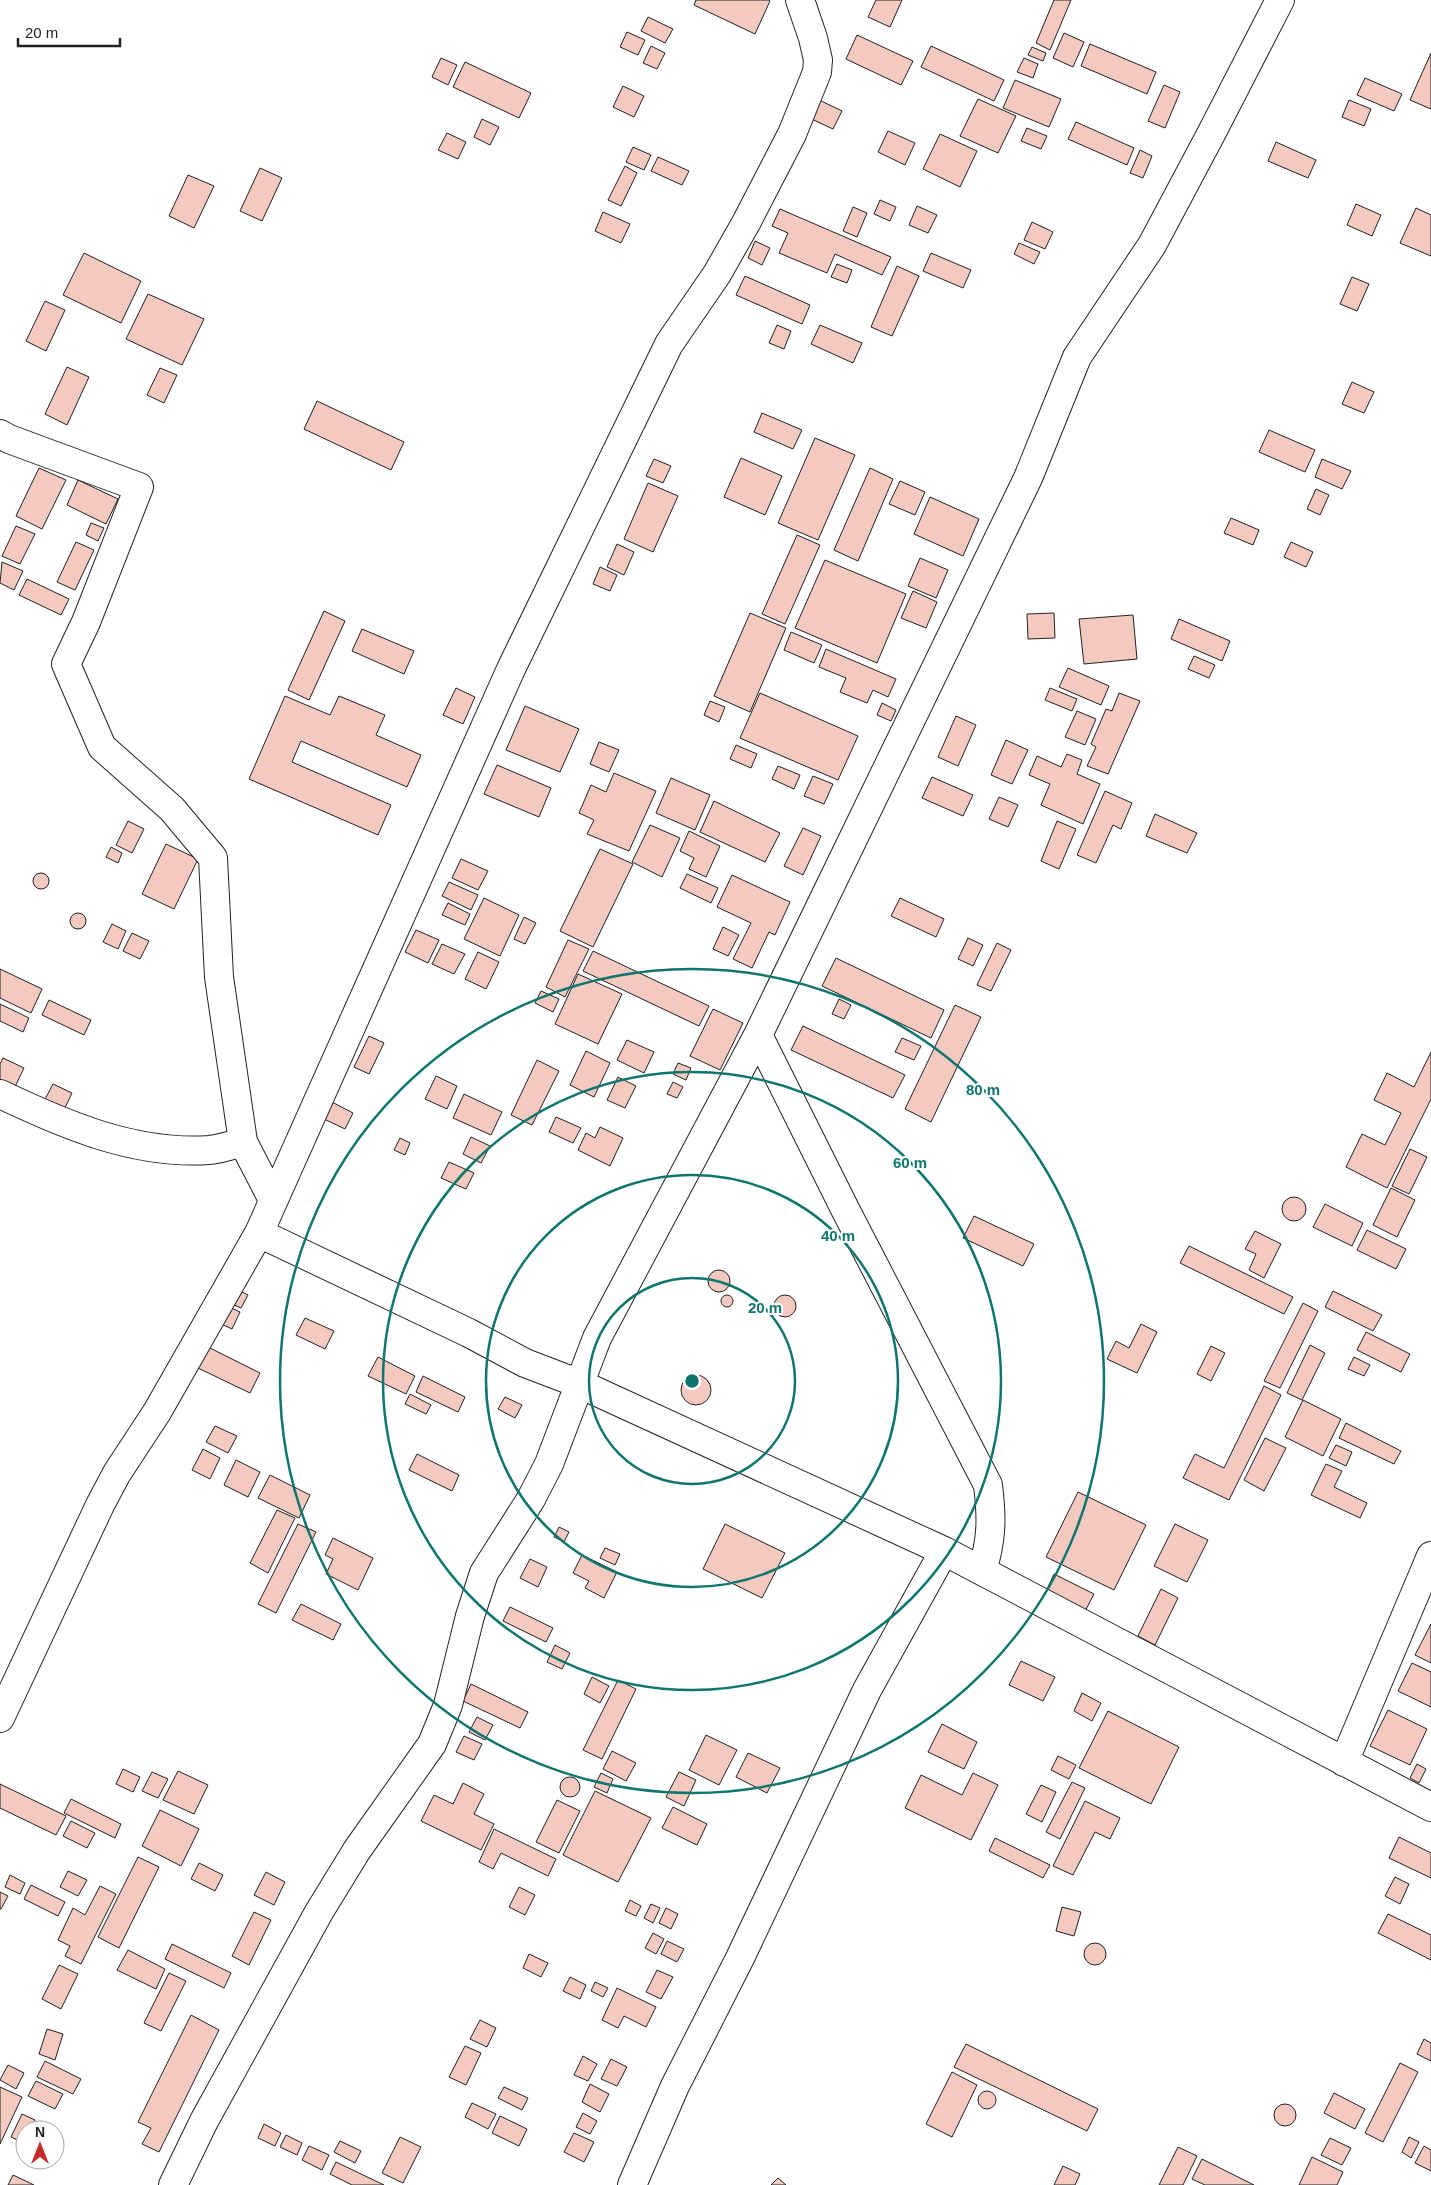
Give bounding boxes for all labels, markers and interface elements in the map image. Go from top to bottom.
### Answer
scale bar [18,15,120,47]
text: 20 m [25,24,58,41]
text: 80 m [966,1081,1000,1098]
text: 60 m [893,1154,927,1171]
text: 40 m [821,1227,855,1244]
text: 20 m [748,1299,782,1316]
centre of rings [683,1372,701,1390]
north arrow [15,2120,65,2170]
text: N [35,2124,45,2140]

